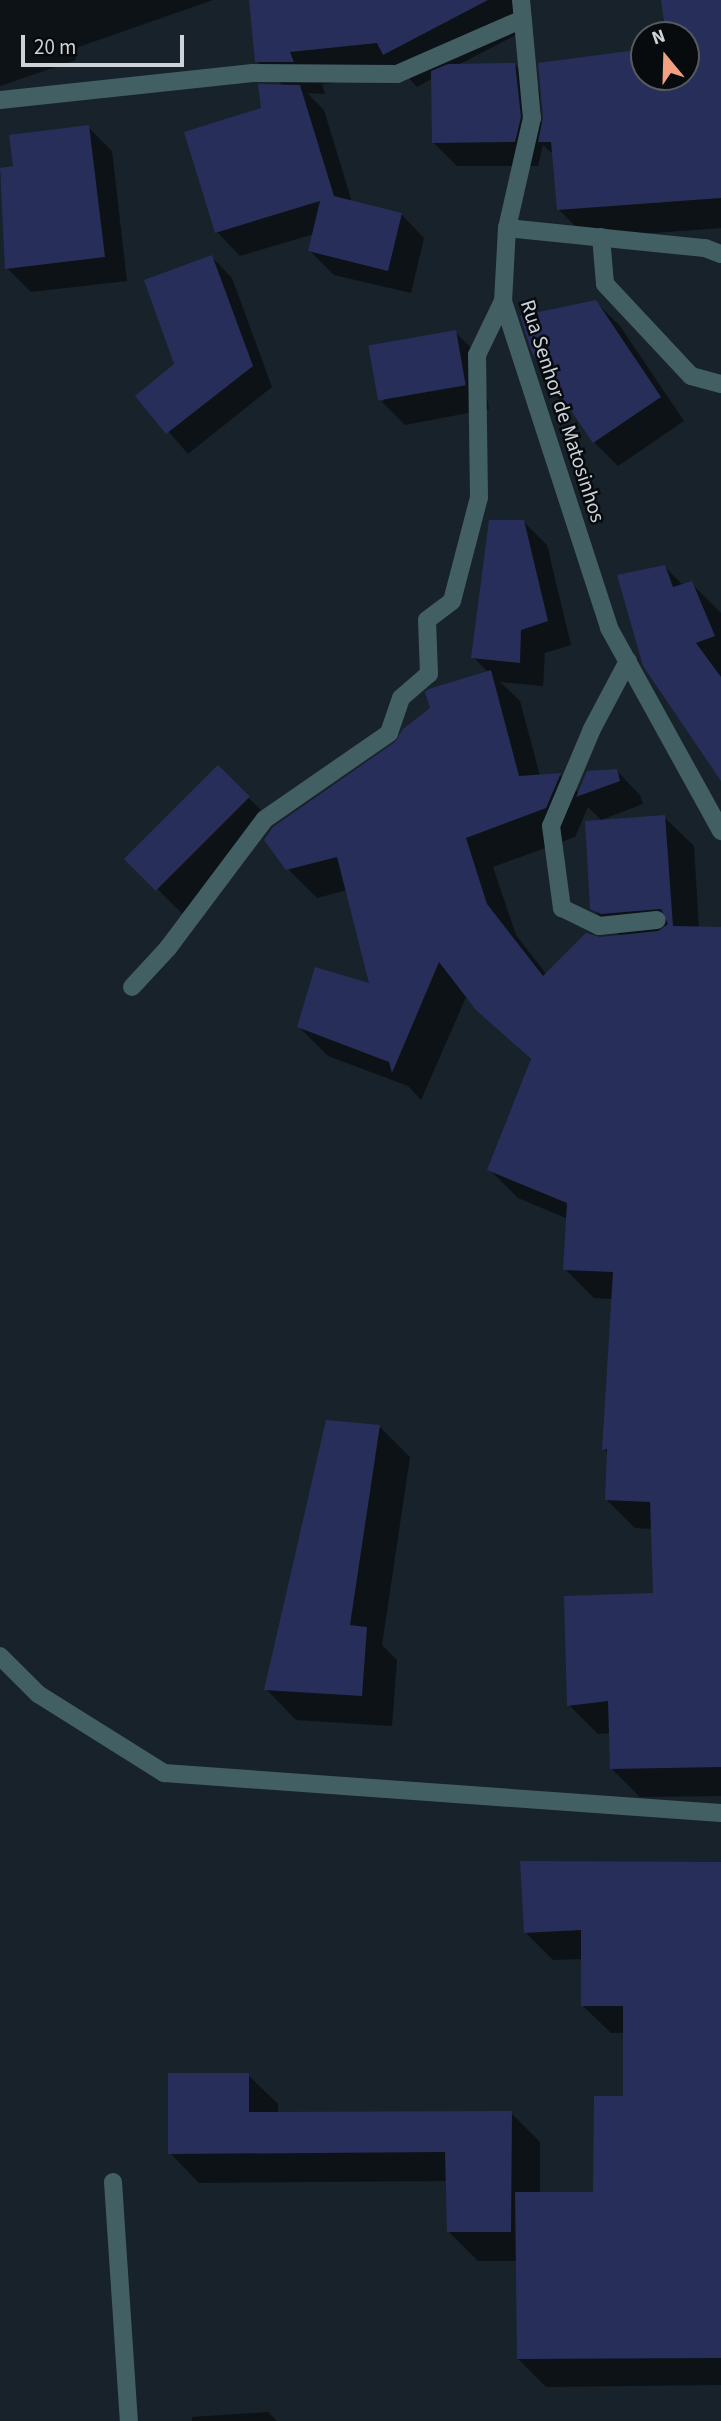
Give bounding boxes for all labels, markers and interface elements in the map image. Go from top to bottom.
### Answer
scale bar [24,21,187,65]
north arrow [630,21,700,91]
text: N [648,23,669,52]
text: 20 m [34,32,76,62]
street label: Rua Senhor de Matosinhos [515,297,611,525]

